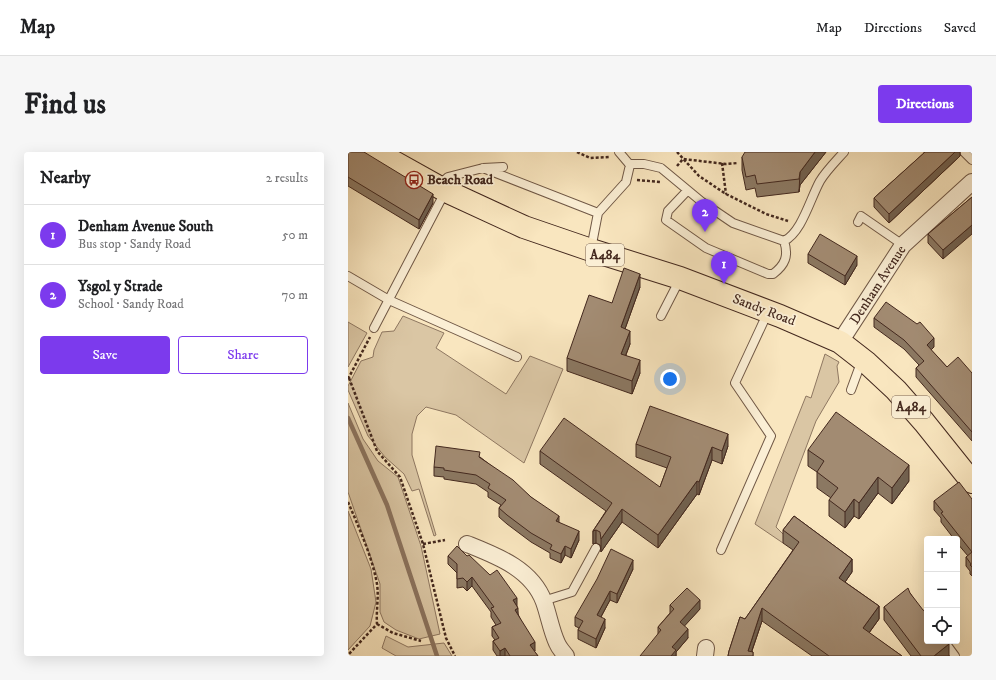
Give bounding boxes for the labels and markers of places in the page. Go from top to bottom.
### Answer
bus stop icon: Beach Road [404,170,424,190]
place label: Beach Road [427,171,494,189]
pin: 2 [692,199,718,232]
pin: 1 [711,251,737,284]

